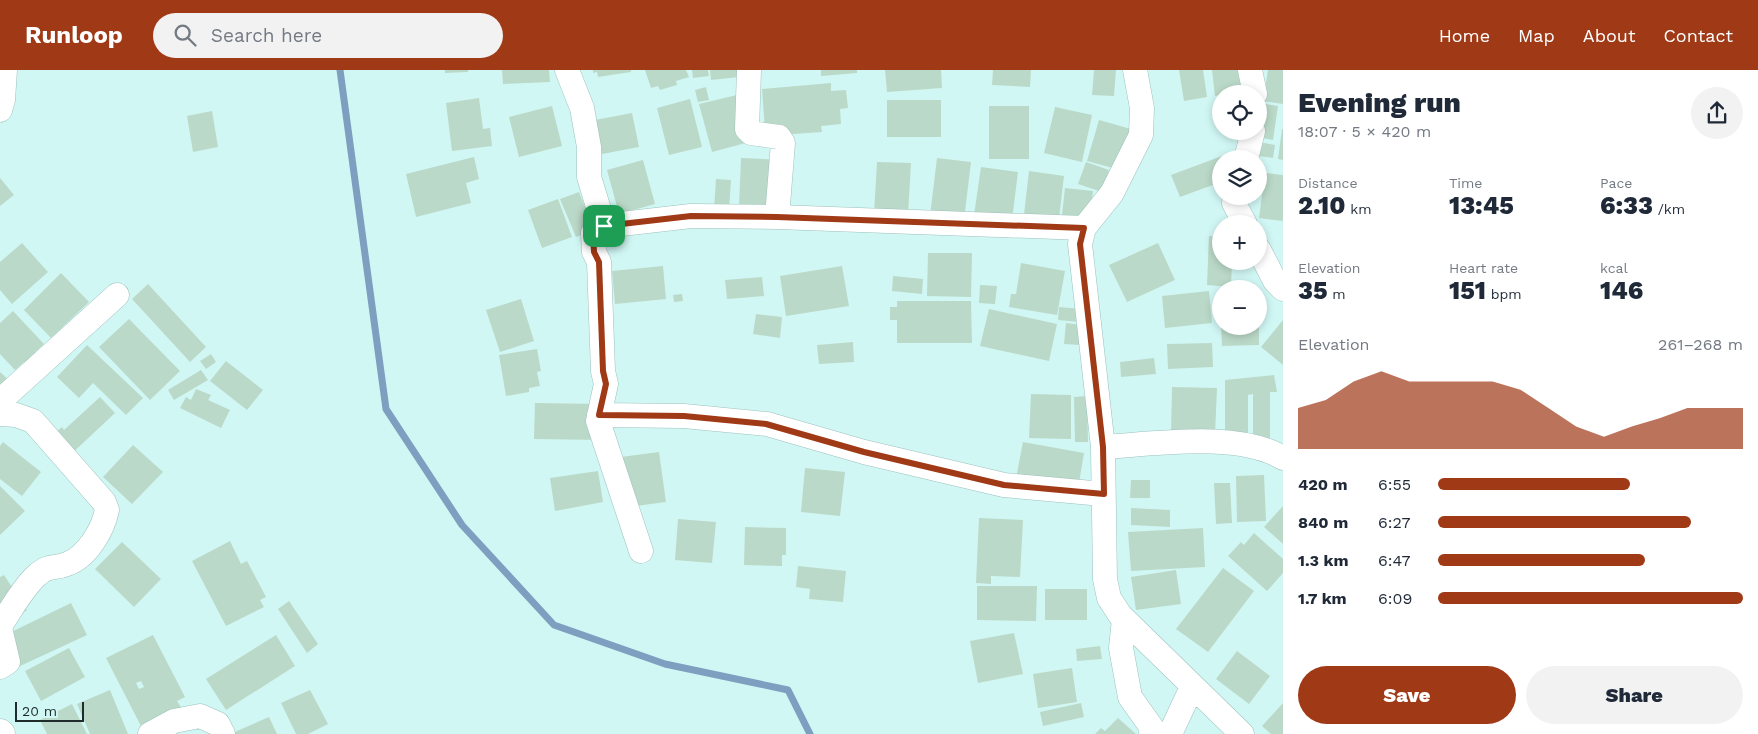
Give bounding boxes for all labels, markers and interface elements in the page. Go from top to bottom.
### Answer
search box [153,13,503,58]
text: Runloop [25,21,123,49]
icon: search [171,21,199,49]
text: Search here [211,24,322,47]
text: Home [1439,25,1490,46]
text: Map [1518,25,1555,46]
text: About [1583,25,1635,46]
text: Contact [1663,25,1733,46]
map controls [1212,85,1267,335]
button: locate [1212,85,1267,140]
text: Evening run [1298,86,1461,119]
button: share [1691,87,1743,139]
text: 18:07 · 5 × 420 m [1298,122,1431,141]
button: layers [1212,150,1267,205]
text: Distance [1298,175,1358,191]
text: Time [1449,175,1482,191]
text: Pace [1600,175,1632,191]
text: 2.10 [1298,191,1346,220]
text: 13:45 [1449,191,1514,220]
text: 6:33 [1600,191,1653,220]
text: km [1346,201,1372,217]
text: /km [1653,201,1685,217]
pin [583,205,625,247]
icon: arrive [590,212,618,240]
button: + [1212,215,1267,270]
text: Elevation [1298,260,1361,276]
text: Heart rate [1449,260,1518,276]
text: kcal [1600,260,1628,276]
text: 35 [1298,276,1328,305]
text: 151 [1449,276,1486,305]
text: 146 [1600,276,1643,305]
button: − [1212,280,1267,335]
text: m [1328,286,1346,302]
text: bpm [1486,286,1522,302]
text: Elevation [1298,335,1369,354]
text: 261–268 m [1658,335,1743,354]
text: 420 m [1298,475,1348,494]
text: 6:55 [1378,475,1411,494]
text: 840 m [1298,513,1348,532]
text: 6:27 [1378,513,1410,532]
text: 1.3 km [1298,551,1349,570]
text: 6:47 [1378,551,1410,570]
text: 1.7 km [1298,589,1347,608]
text: 6:09 [1378,589,1412,608]
button: Save [1298,666,1516,724]
button: Share [1526,666,1743,724]
scale bar [15,699,84,722]
text: 20 m [22,703,57,719]

